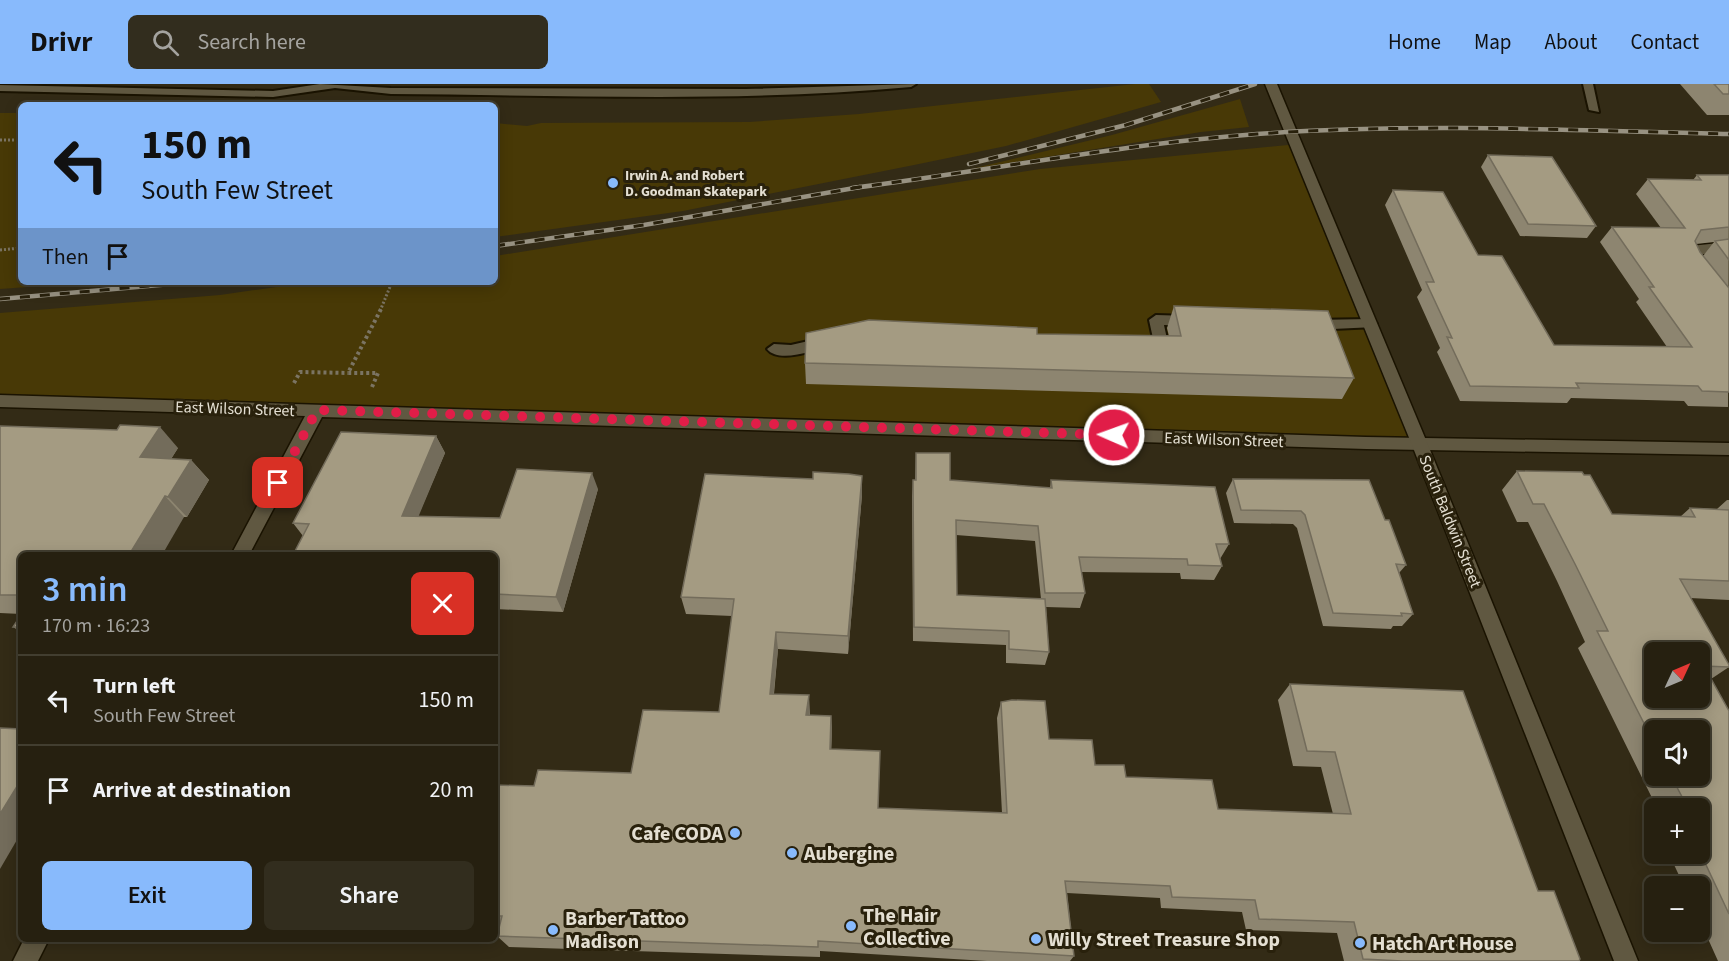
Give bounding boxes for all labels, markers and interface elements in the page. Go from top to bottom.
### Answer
search box [128,15,548,69]
text: Drivr [30,22,92,62]
icon: search [149,26,182,59]
text: Search here [197,26,306,58]
text: Home [1388,27,1441,57]
text: Map [1474,27,1512,57]
text: About [1545,27,1597,57]
text: Contact [1630,27,1699,57]
text: 150 m [141,115,252,175]
icon: left [42,126,120,204]
place label: Irwin A. and Robert D. Goodman Skatepark [625,166,767,202]
text: South Few Street [141,171,333,210]
marker: Irwin A. and Robert D. Goodman Skatepark [606,176,620,190]
icon: arrive [101,240,134,273]
text: Then [42,241,89,273]
street label: East Wilson Street [175,396,296,422]
position arrow [1082,403,1146,467]
street label: East Wilson Street [1164,427,1285,453]
street label: South Baldwin Street [1413,452,1487,591]
pin [252,457,303,508]
icon: arrive [261,466,294,499]
text: 3 min [42,564,128,615]
button: close [411,572,474,635]
text: 170 m · 16:23 [42,612,150,640]
north arrow [1644,642,1710,708]
map controls [1644,642,1710,942]
text: Turn left [93,670,175,702]
icon: left [42,684,75,717]
text: 150 m [419,684,474,716]
text: South Few Street [93,702,235,730]
button: sound [1644,720,1710,786]
icon: arrive [42,774,75,807]
text: Arrive at destination [93,774,291,806]
text: 20 m [429,774,474,806]
button: + [1644,798,1710,864]
place label: Cafe CODA [631,820,724,848]
marker: Cafe CODA [728,826,742,840]
place label: Aubergine [803,840,894,868]
marker: Aubergine [785,846,799,860]
button: Exit [42,861,252,930]
button: Share [264,861,474,930]
button: − [1644,876,1710,942]
place label: The Hair Collective [863,902,951,953]
place label: Barber Tattoo Madison [565,905,686,956]
marker: The Hair Collective [844,919,858,933]
marker: Barber Tattoo Madison [546,923,560,937]
place label: Willy Street Treasure Shop [1048,926,1280,954]
place label: Hatch Art House [1372,930,1514,958]
marker: Willy Street Treasure Shop [1029,932,1043,946]
marker: Hatch Art House [1353,936,1367,950]

